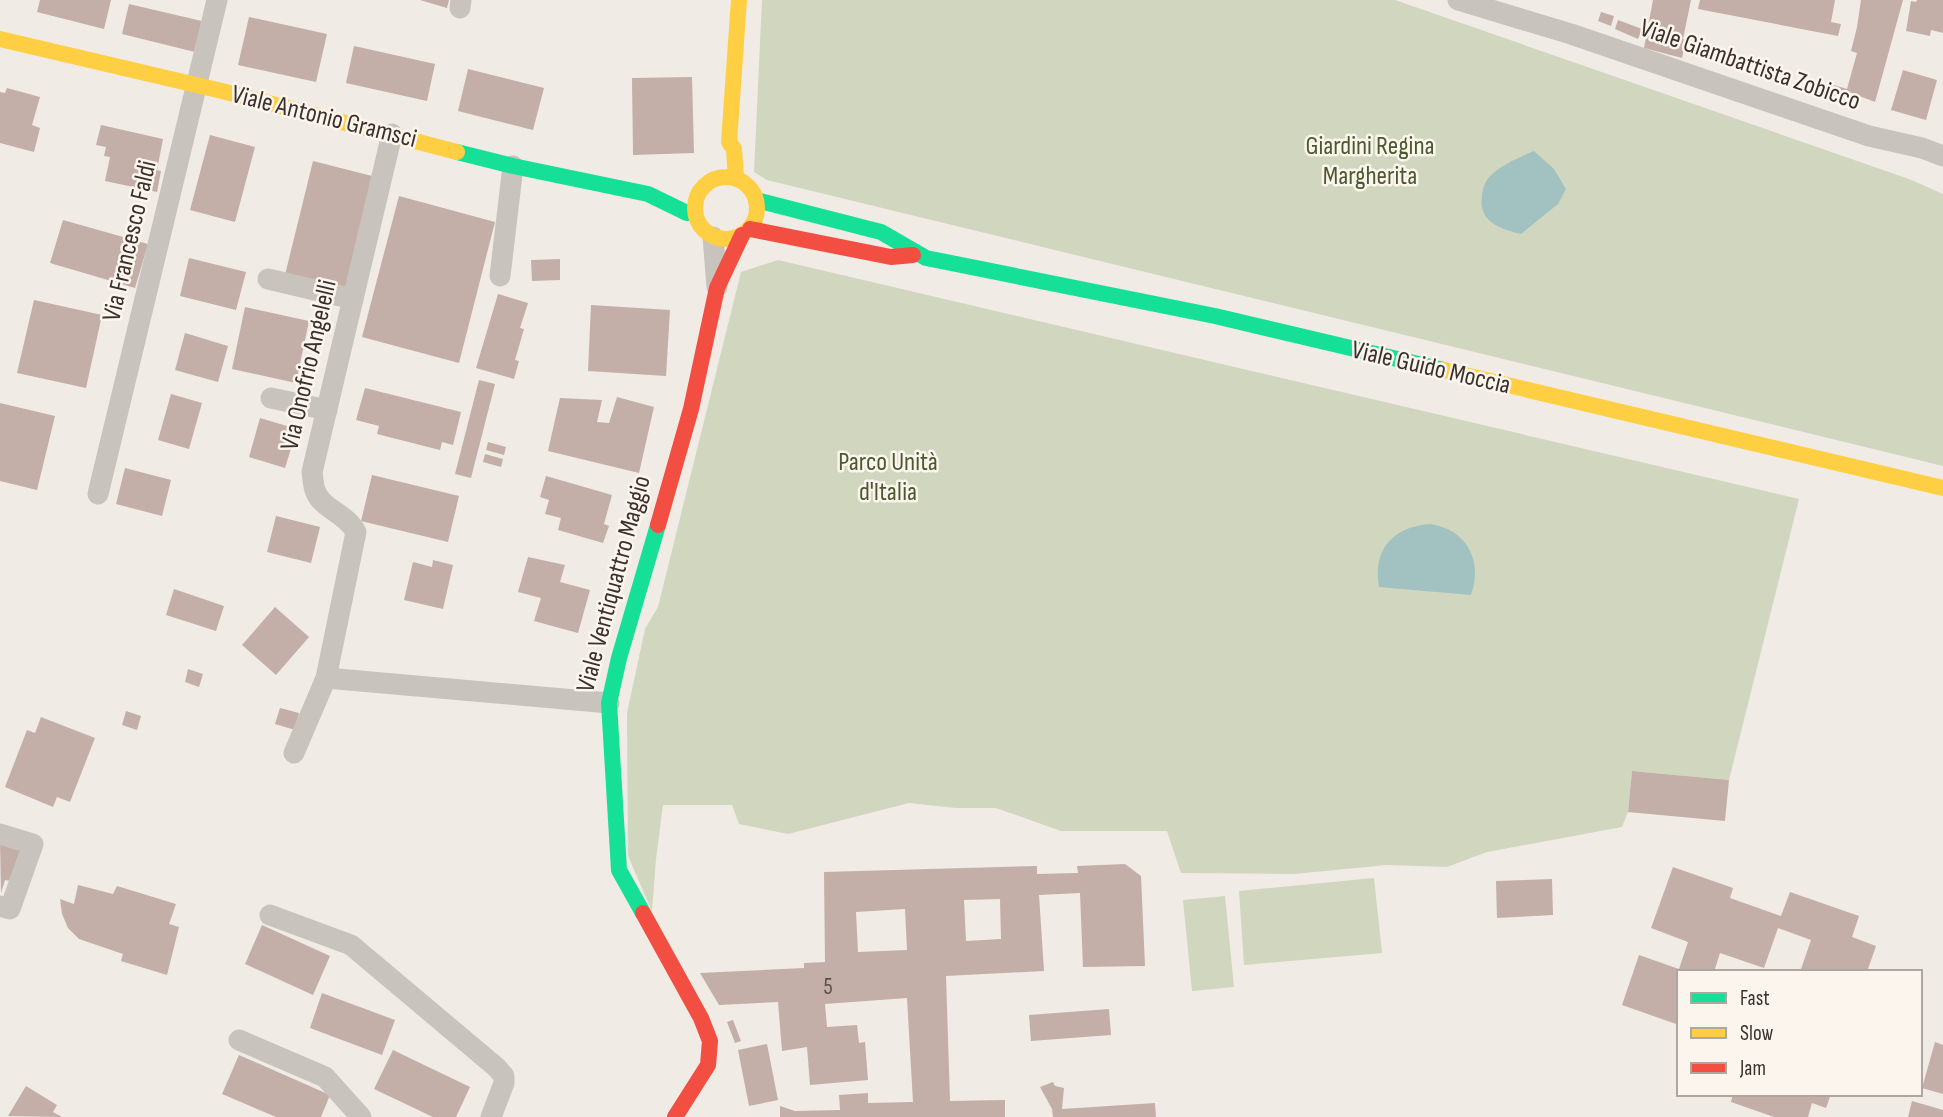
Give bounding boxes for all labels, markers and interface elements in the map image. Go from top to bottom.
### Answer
street label: Viale Giambattista Zobicco [1636,13,1864,117]
street label: Viale Antonio Gramsci [228,79,420,155]
park label: Giardini Regina Margherita [1305,131,1435,192]
street label: Via Francesco Faldi [96,158,164,324]
street label: Via Onofrio Angelelli [274,277,344,453]
street label: Viale Guido Moccia [1348,335,1514,401]
park label: Parco Unità d'Italia [838,447,938,508]
street label: Viale Ventiquattro Maggio [570,472,658,696]
legend [1677,970,1922,1096]
house number: 5 [823,973,833,1001]
text: Fast [1740,986,1770,1011]
text: Slow [1740,1021,1774,1046]
text: Jam [1739,1056,1766,1081]

